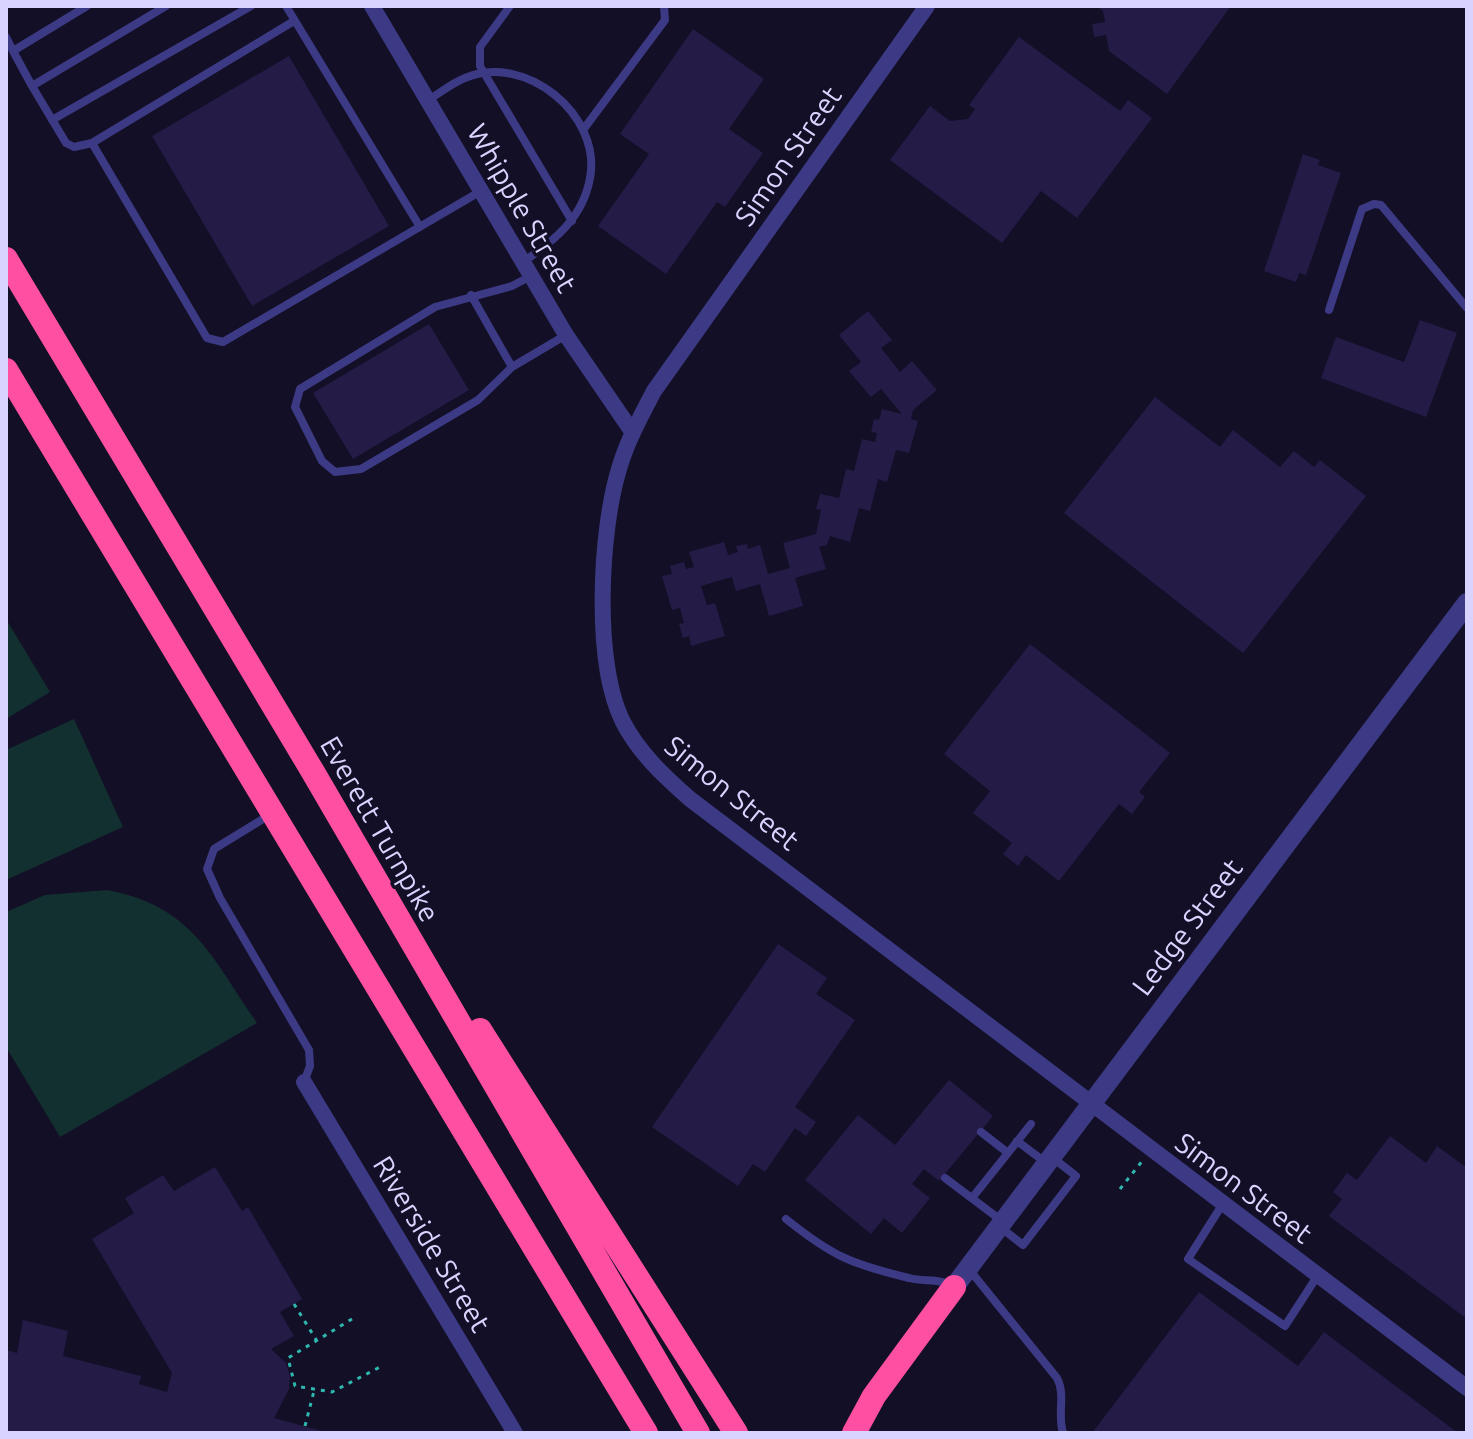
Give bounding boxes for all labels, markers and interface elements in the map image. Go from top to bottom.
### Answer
street label: Simon Street [728,80,847,231]
street label: Whipple Street [462,118,583,297]
street label: Simon Street [659,729,805,856]
street label: Everett Turnpike [315,731,446,927]
street label: Ledge Street [1125,853,1248,1001]
street label: Simon Street [1170,1126,1319,1249]
street label: Riverside Street [368,1150,497,1337]

